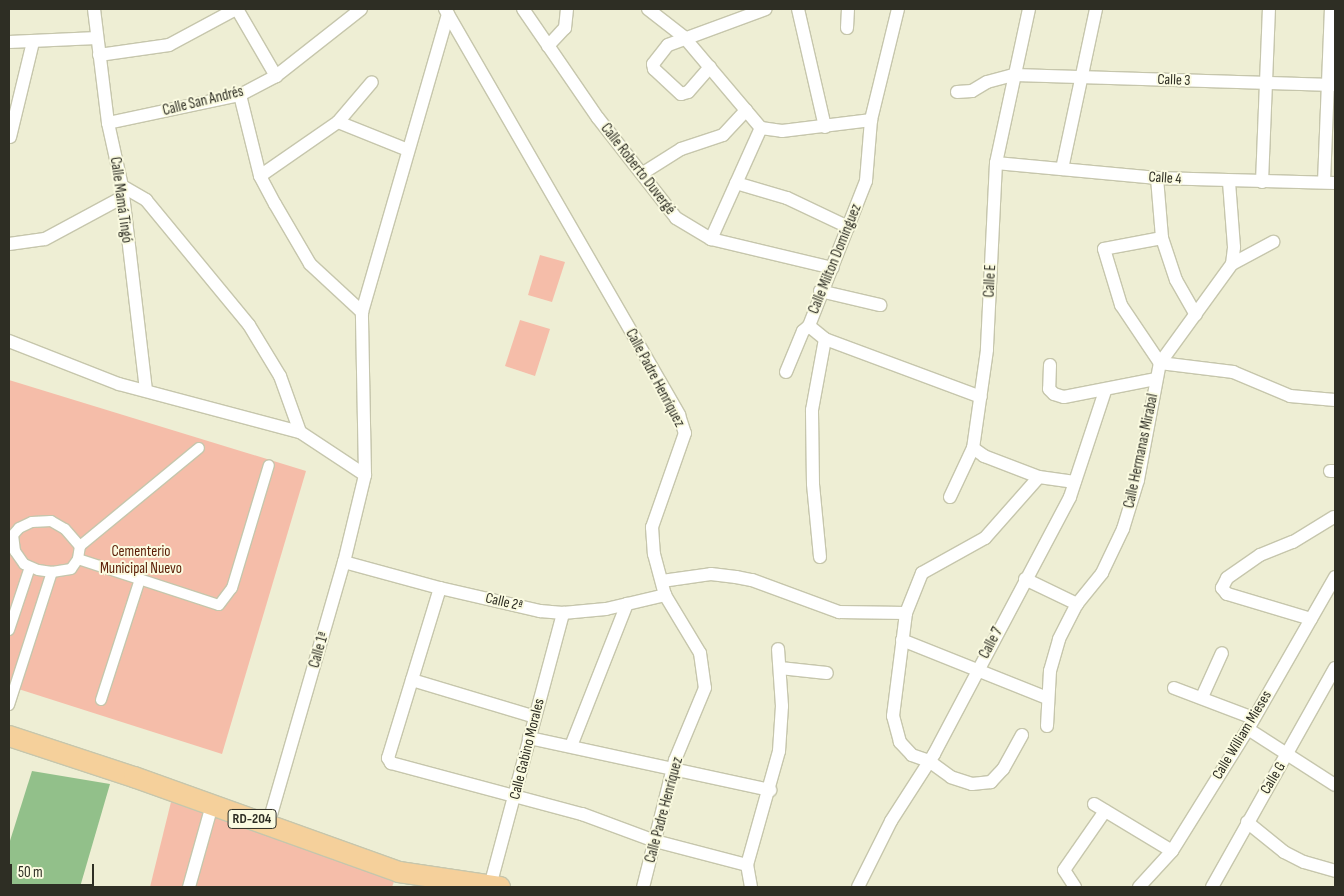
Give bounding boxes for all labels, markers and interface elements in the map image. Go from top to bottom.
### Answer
street label: Calle 3 [1157,70,1191,90]
street label: Calle San Andrés [161,82,245,120]
street label: Calle Roberto Duvergé [597,120,679,218]
street label: Calle Mamá Tingó [106,156,136,244]
street label: Calle 4 [1148,168,1182,188]
street label: Calle Milton Domínguez [805,201,865,317]
street label: Calle E [980,264,1000,298]
street label: Calle Padre Henríquez [622,326,688,430]
street label: Calle Hermanas Mirabal [1120,392,1162,510]
park label: Cementerio Municipal Nuevo [100,542,182,577]
street label: Calle 2ª [484,589,524,615]
street label: Calle 7 [975,624,1007,662]
street label: Calle 1ª [305,630,333,670]
street label: Calle William Mieses [1208,687,1276,783]
street label: Calle Gabino Morales [506,697,548,801]
street label: Calle Padre Henríquez [641,755,687,865]
street label: Calle G [1256,759,1290,797]
road number: RD-204 [227,808,277,831]
scale bar [12,854,96,886]
text: 50 m [18,863,43,882]

